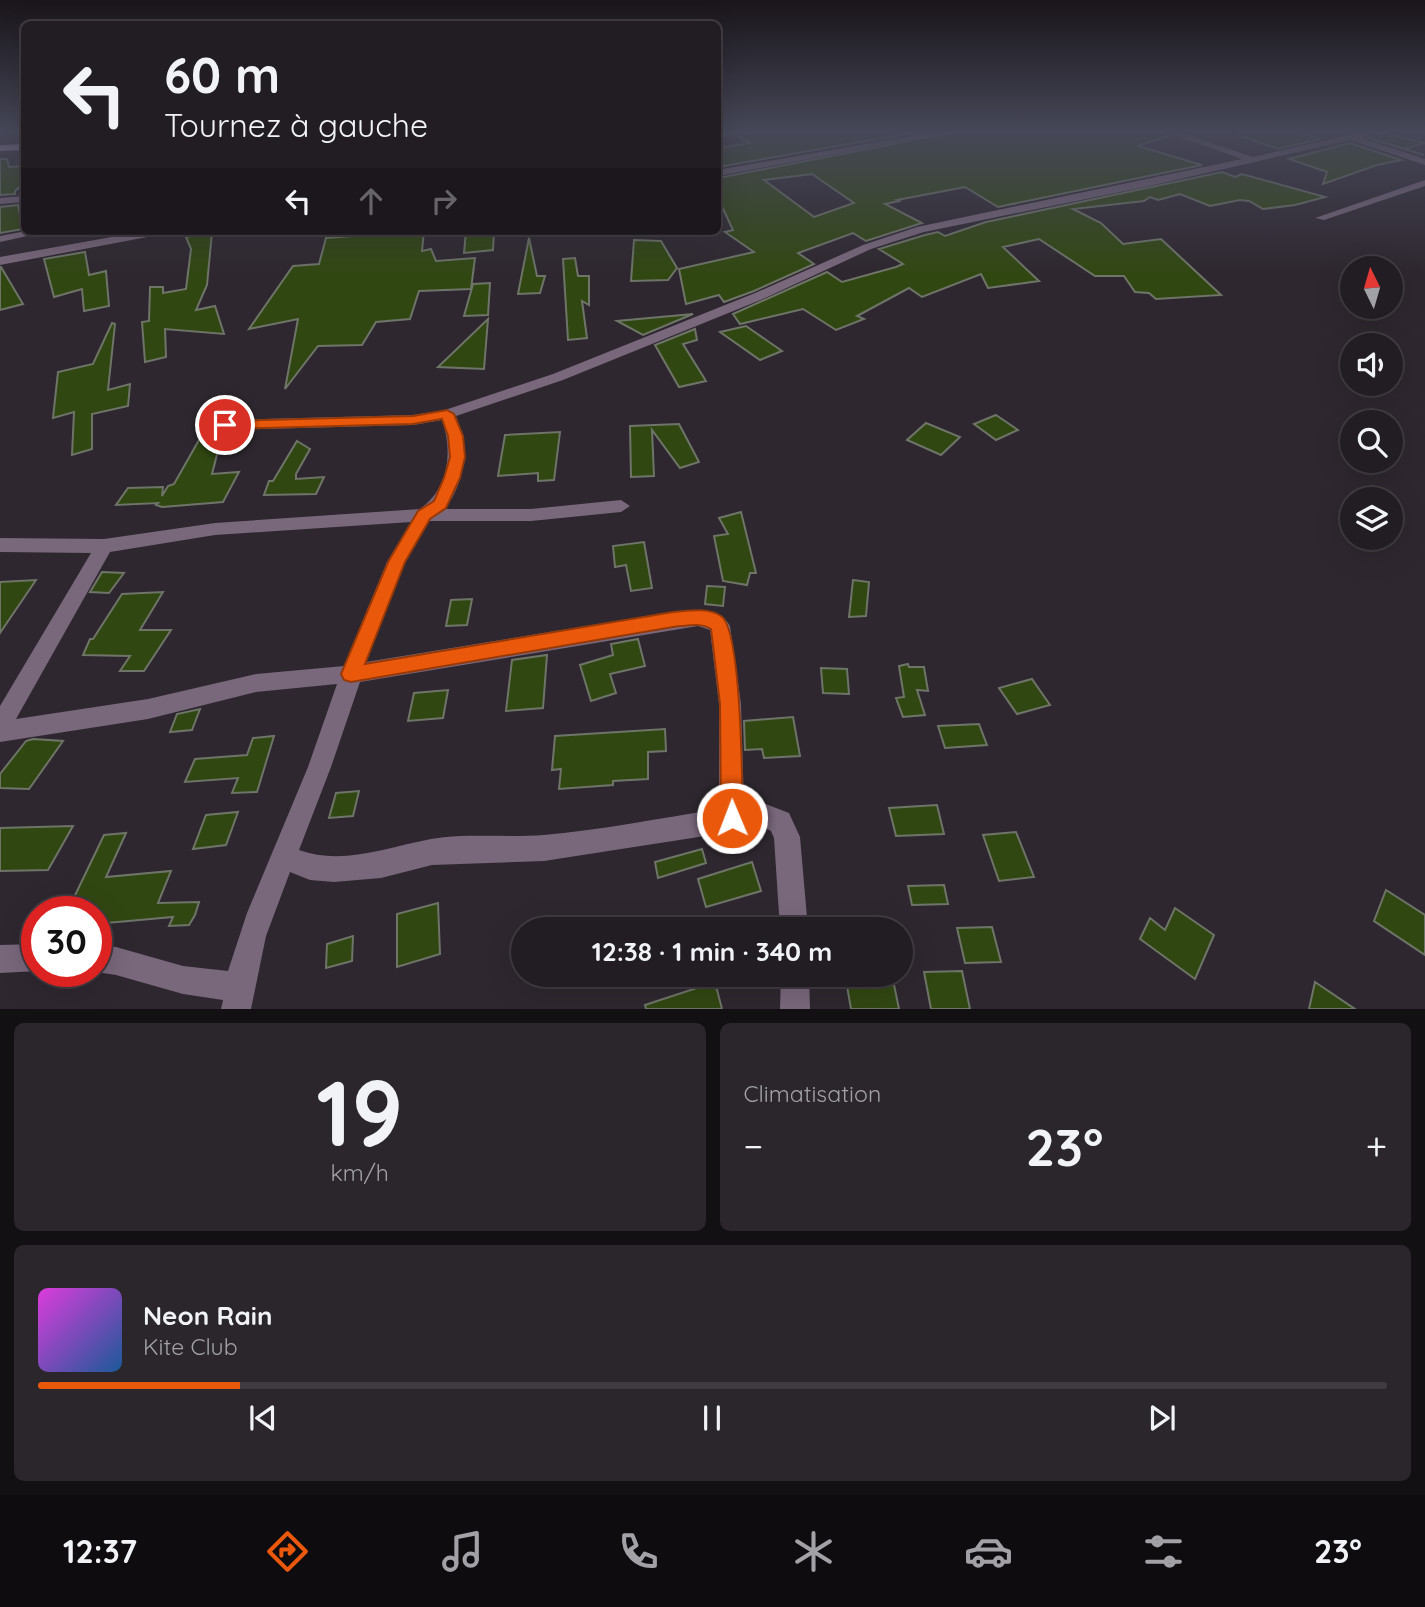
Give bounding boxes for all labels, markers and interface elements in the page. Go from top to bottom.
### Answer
text: 60 m [164,44,280,105]
icon: left [49,49,140,140]
text: Tournez à gauche [164,105,428,145]
icon: left [279,182,317,220]
icon: ahead [352,182,390,220]
icon: right [425,182,463,220]
north arrow [1340,256,1404,318]
map controls [1340,256,1403,550]
button: sound [1340,333,1403,396]
pin [195,395,255,455]
icon: arrive [206,406,244,444]
button: search [1340,410,1403,473]
button: layers [1340,487,1403,550]
position arrow [695,781,769,855]
speed limit sign: 30 [21,896,112,987]
text: 12:38 · 1 min · 340 m [592,935,832,968]
text: 19 [316,1055,403,1169]
text: Climatisation [744,1079,881,1108]
text: 23° [1025,1114,1103,1179]
text: − [744,1122,763,1170]
text: + [1366,1122,1387,1170]
text: km/h [331,1158,389,1187]
text: Neon Rain [143,1299,272,1332]
text: Kite Club [143,1332,238,1361]
icon: previous [244,1399,282,1437]
icon: pause [693,1399,731,1437]
icon: next [1143,1399,1181,1437]
icon: directions [263,1527,312,1576]
icon: music [438,1527,487,1576]
icon: phone [614,1527,663,1576]
icon: climate [789,1527,838,1576]
icon: car [964,1527,1013,1576]
icon: filters [1139,1527,1188,1576]
text: 12:37 [63,1531,137,1571]
text: 23° [1314,1531,1362,1571]

